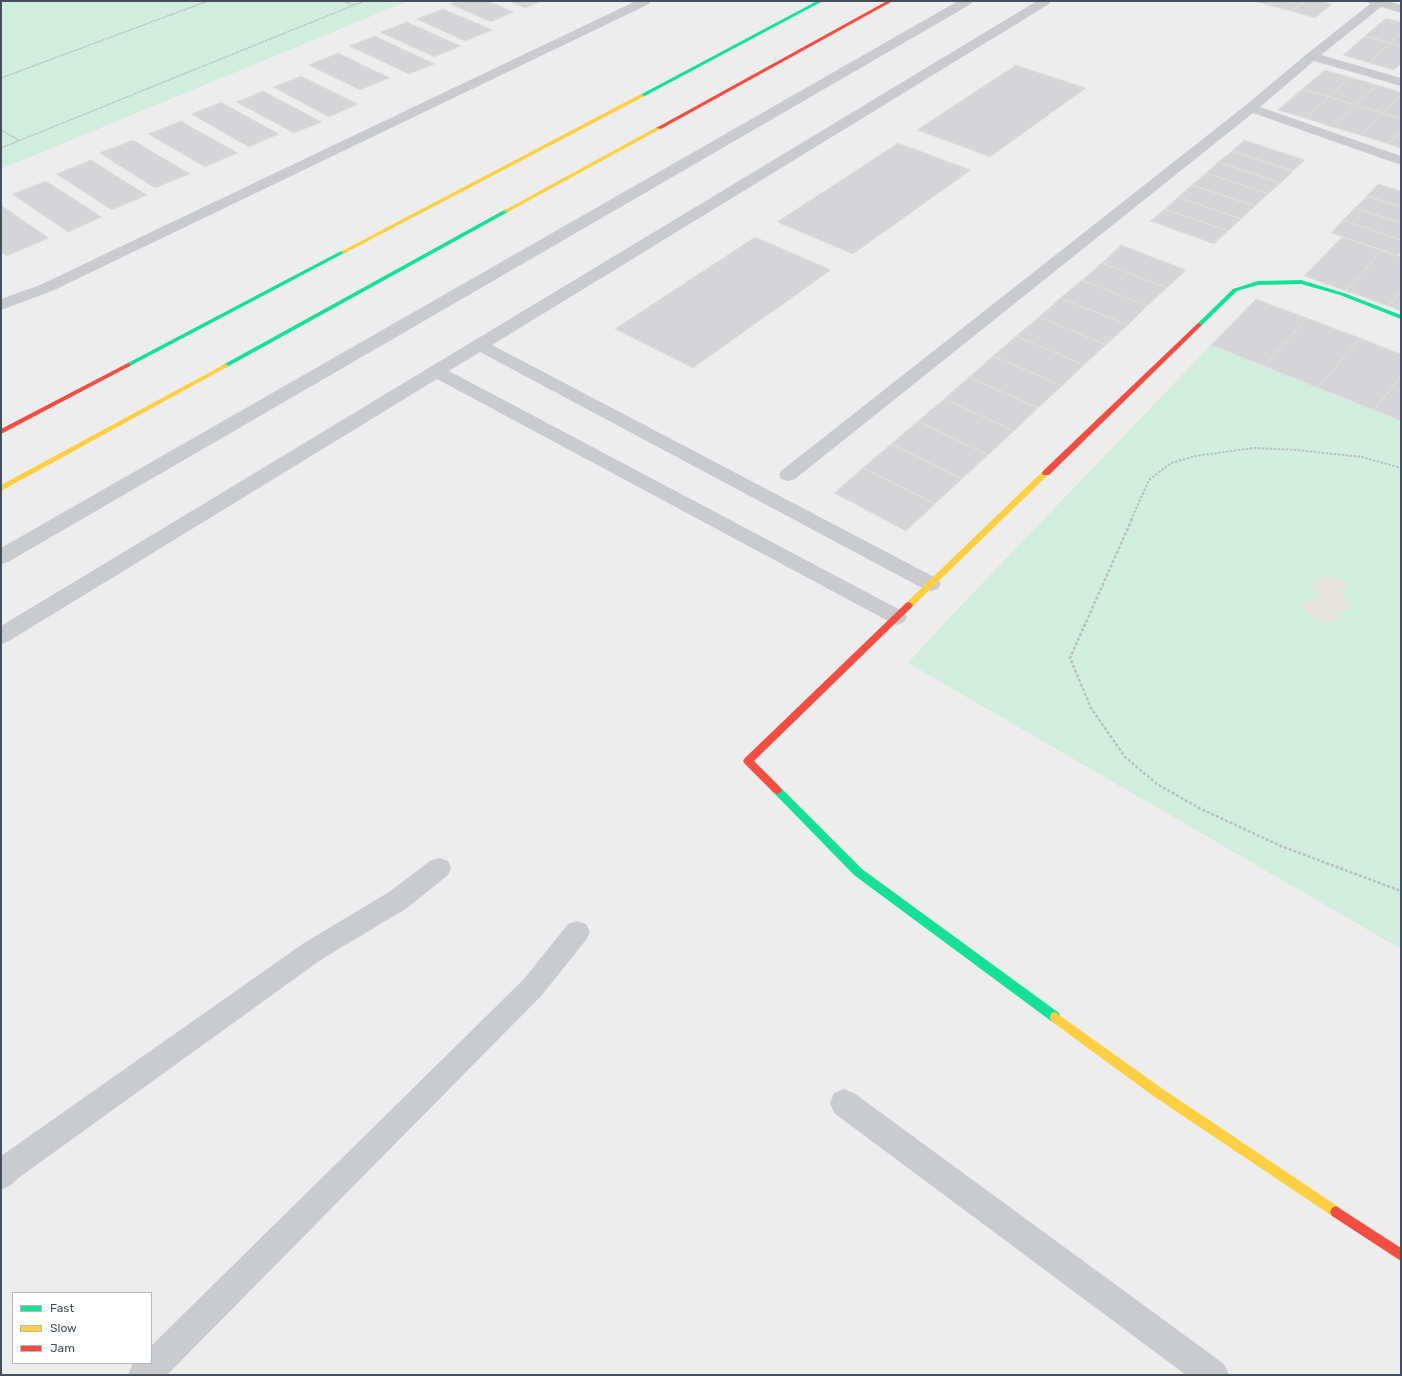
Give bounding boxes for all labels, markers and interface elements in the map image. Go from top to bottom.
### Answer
legend [12,1292,152,1364]
text: Fast [50,1301,74,1315]
text: Slow [50,1321,77,1335]
text: Jam [50,1341,75,1355]

